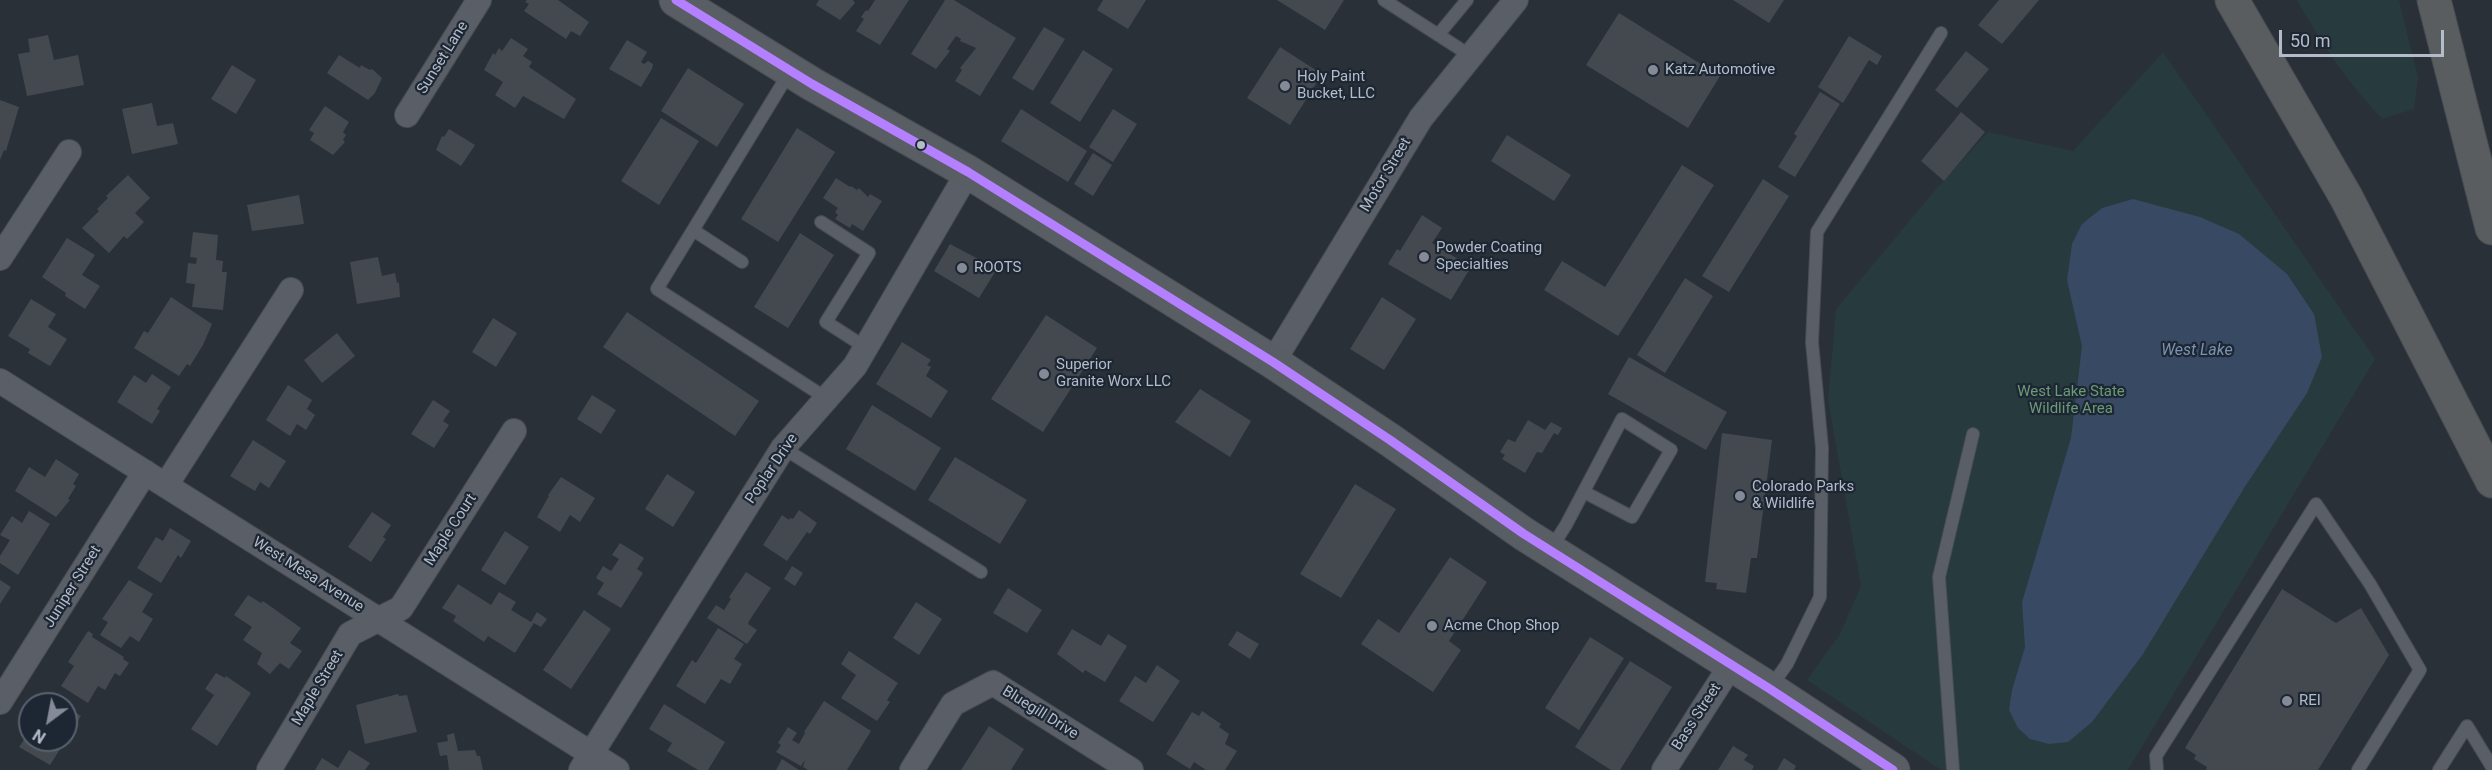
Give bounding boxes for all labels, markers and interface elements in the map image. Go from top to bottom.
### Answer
street label: Sunset Lane [414,18,472,98]
scale bar [2282,18,2447,56]
text: 50 m [2290,30,2330,51]
place label: Katz Automotive [1665,61,1775,79]
marker: Katz Automotive [1646,63,1660,77]
place label: Holy Paint Bucket, LLC [1297,68,1375,103]
marker: Holy Paint Bucket, LLC [1278,79,1292,93]
street label: Motor Street [1357,135,1415,215]
unlabelled marker [915,139,927,151]
place label: Powder Coating Specialties [1436,239,1542,274]
marker: Powder Coating Specialties [1417,250,1431,264]
place label: ROOTS [974,259,1021,277]
marker: ROOTS [955,261,969,275]
water label: West Lake [2161,341,2233,361]
place label: Superior Granite Worx LLC [1056,356,1171,391]
marker: Superior Granite Worx LLC [1037,367,1051,381]
park label: West Lake State Wildlife Area [2017,383,2125,418]
street label: Poplar Drive [742,431,802,507]
place label: Colorado Parks & Wildlife [1752,478,1854,513]
marker: Colorado Parks & Wildlife [1733,489,1747,503]
street label: Maple Court [421,491,481,569]
street label: West Mesa Avenue [249,534,367,616]
street label: Juniper Street [41,543,105,631]
place label: Acme Chop Shop [1444,617,1559,635]
marker: Acme Chop Shop [1425,619,1439,633]
street label: Maple Street [289,647,347,729]
street label: Bass Street [1669,680,1725,754]
street label: Bluegill Drive [999,683,1081,743]
north arrow [18,692,78,752]
place label: REI [2299,692,2321,710]
marker: REI [2280,694,2294,708]
text: N [29,725,49,747]

